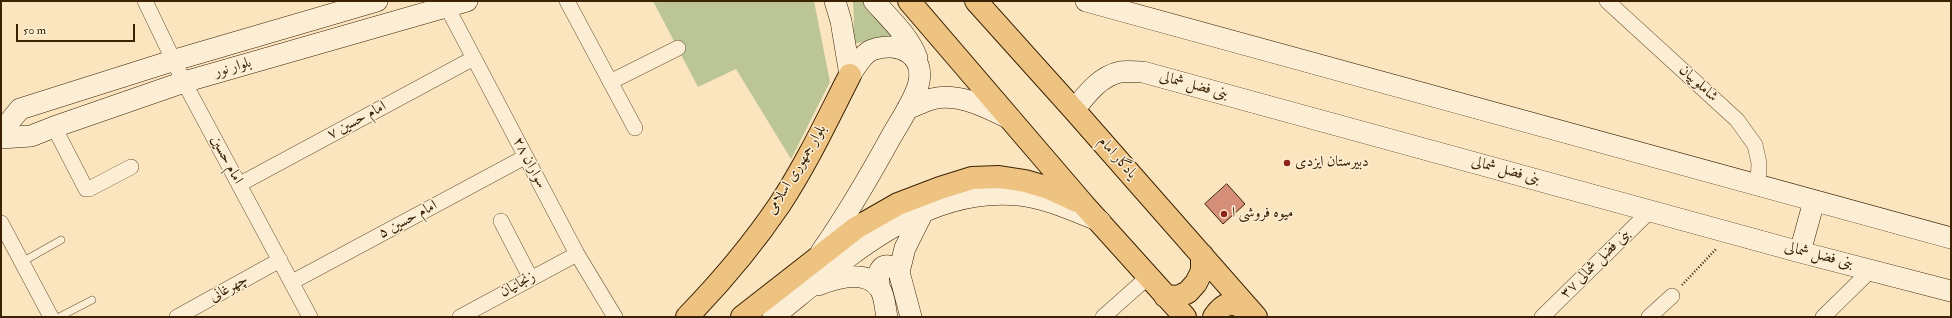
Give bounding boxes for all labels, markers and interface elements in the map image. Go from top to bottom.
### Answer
scale bar [18,16,137,42]
text: 50 m [23,23,46,38]
street label: بلوار نور [212,54,254,82]
street label: شاملوییان [1675,62,1721,106]
street label: بنی فضل شمالی [1157,68,1231,104]
street label: امام حسین ۷ [324,98,390,144]
street label: بلوار جمهوری اسلامی [763,122,831,218]
street label: امام حسین [206,133,246,187]
street label: یادگار امام [1094,133,1140,183]
street label: سواران ۲۸ [508,134,550,192]
street label: بنی فضل شمالی [1469,153,1543,189]
place label: دبیرستان ایزدی [1295,154,1369,172]
marker: دبیرستان ایزدی [1282,158,1292,168]
street label: امام حسین ۵ [375,197,441,243]
place label: میوه فروشی ا [1232,205,1293,223]
marker: میوه فروشی ا [1219,209,1229,219]
street label: بنی فضل شمالی ۳۷ [1557,225,1635,303]
street label: بنی فضل شمالی [1782,239,1856,273]
street label: زنجانیان [497,268,539,302]
street label: چهرغانی [207,271,251,307]

